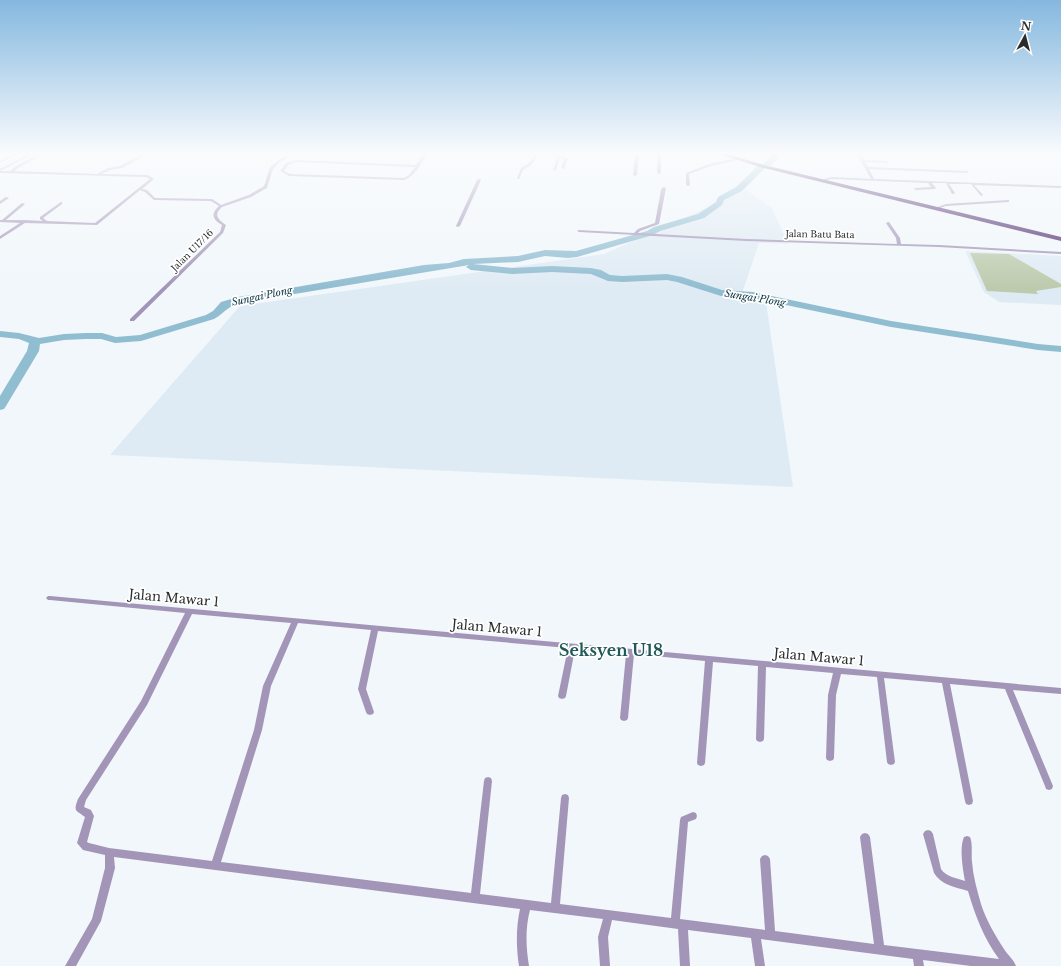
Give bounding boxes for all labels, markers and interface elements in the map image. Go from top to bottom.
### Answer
north arrow [1005,16,1045,56]
text: N [1020,18,1033,34]
street label: Jalan U17/16 [168,227,215,274]
street label: Jalan Batu Bata [784,228,855,240]
water label: Sungai Plong [230,283,294,309]
water label: Sungai Plong [723,287,787,309]
street label: Jalan Mawar 1 [126,585,220,610]
street label: Jalan Mawar 1 [449,615,543,640]
district label: Seksyen U18 [559,640,663,660]
street label: Jalan Mawar 1 [771,644,865,669]

